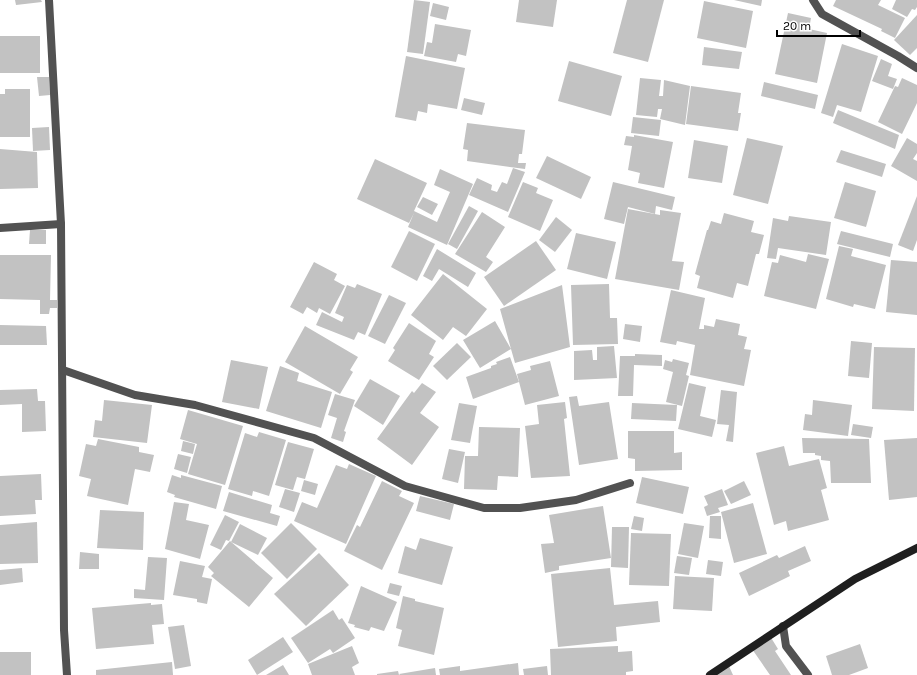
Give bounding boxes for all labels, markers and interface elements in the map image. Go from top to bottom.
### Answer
scale bar [777,12,860,38]
text: 20 m [783,19,811,33]

